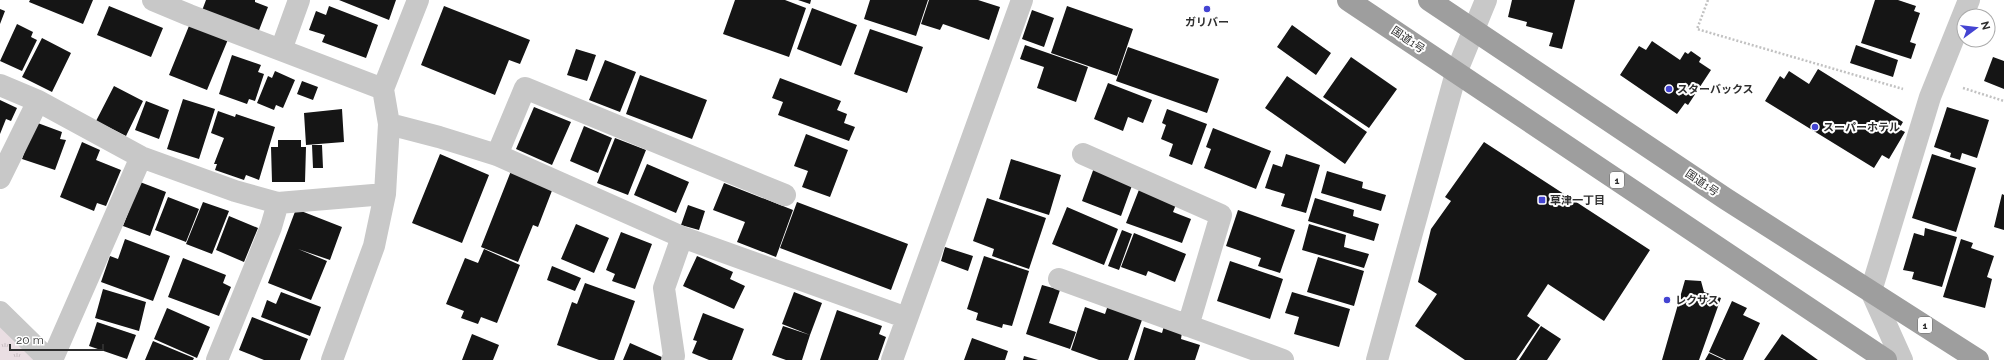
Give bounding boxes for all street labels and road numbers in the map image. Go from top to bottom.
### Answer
street label: 国道1号 [1389,24,1427,56]
street label: 国道1号 [1683,167,1721,199]
road number: 1 [1610,172,1624,188]
road number: 1 [1918,317,1932,333]

